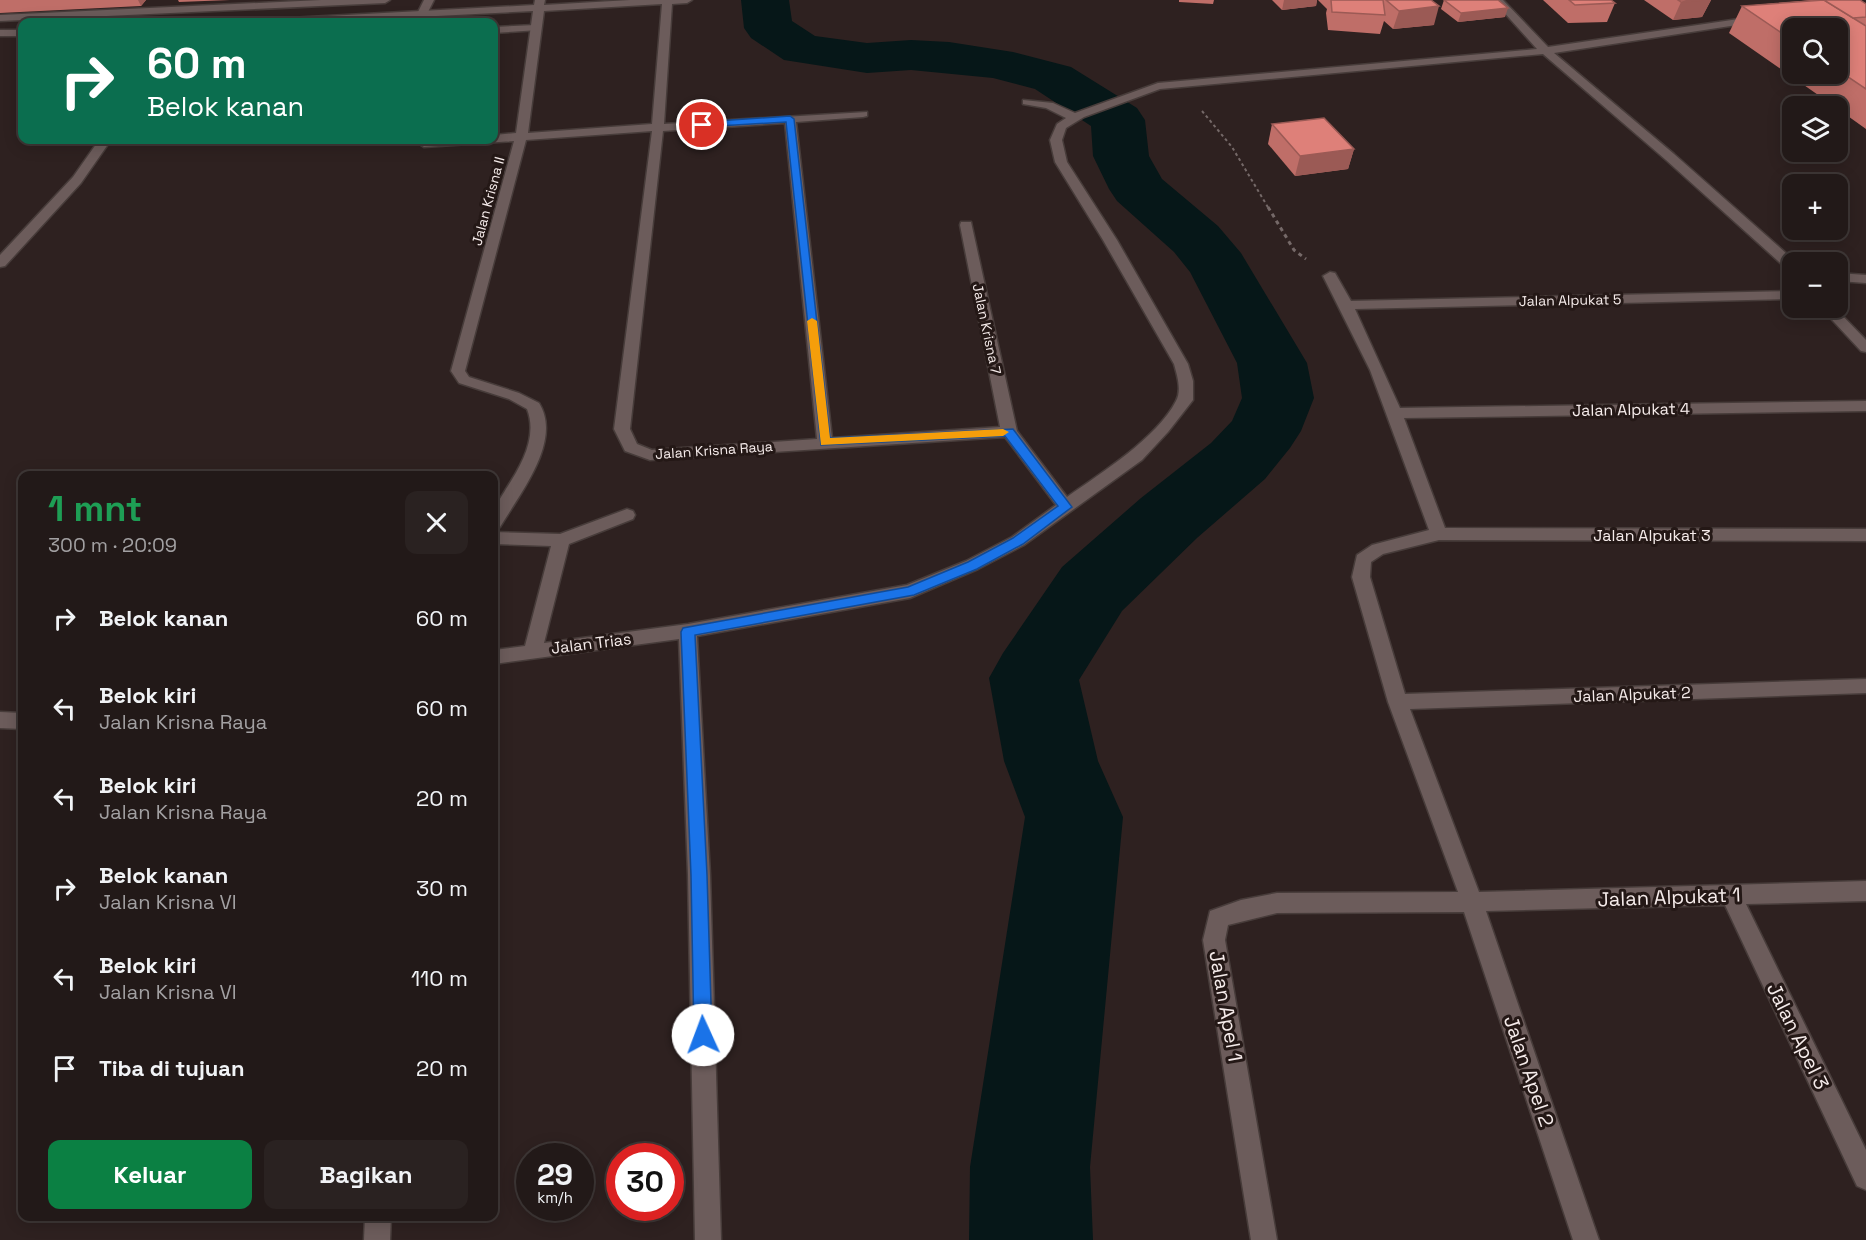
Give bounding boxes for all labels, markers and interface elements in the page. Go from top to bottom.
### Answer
map controls [1782,18,1848,318]
button: search [1782,18,1848,84]
text: 60 m [147,37,247,90]
icon: right [48,42,126,120]
text: Belok kanan [147,89,304,124]
button: layers [1782,96,1848,162]
pin [676,99,727,150]
icon: arrive [685,108,718,141]
street label: Jalan Krisna II [467,155,509,247]
button: + [1782,174,1848,240]
button: − [1782,252,1848,318]
street label: Jalan Krisna 7 [969,282,1005,376]
street label: Jalan Alpukat 5 [1518,290,1622,310]
street label: Jalan Alpukat 4 [1572,398,1690,421]
street label: Jalan Krisna Raya [655,437,773,463]
text: 1 mnt [48,486,142,532]
button: close [405,491,468,554]
street label: Jalan Alpukat 3 [1593,525,1711,546]
text: 300 m · 20:09 [48,532,177,558]
icon: right [48,602,81,635]
text: Belok kanan [99,604,228,632]
text: 60 m [416,604,468,632]
street label: Jalan Trias [550,628,632,659]
text: Belok kiri [99,681,196,709]
street label: Jalan Alpukat 2 [1573,682,1691,707]
icon: left [48,692,81,725]
text: 60 m [416,694,468,722]
text: Jalan Krisna Raya [99,709,267,735]
text: Belok kiri [99,771,196,799]
icon: left [48,782,81,815]
text: 20 m [416,784,468,812]
text: Jalan Krisna Raya [99,799,267,825]
text: Belok kanan [99,861,228,889]
icon: right [48,872,81,905]
text: 30 m [416,874,468,902]
street label: Jalan Alpukat 1 [1597,882,1741,912]
text: Jalan Krisna VI [99,889,237,915]
street label: Jalan Apel 1 [1203,949,1249,1063]
text: Belok kiri [99,951,196,979]
icon: left [48,962,81,995]
text: 110 m [411,964,468,992]
street label: Jalan Apel 3 [1761,978,1835,1094]
text: Jalan Krisna VI [99,979,237,1005]
position arrow [671,1003,735,1067]
street label: Jalan Apel 2 [1498,1012,1560,1130]
icon: arrive [48,1052,81,1085]
text: Tiba di tujuan [99,1054,245,1082]
text: 20 m [416,1054,468,1082]
button: Keluar [48,1140,252,1209]
button: Bagikan [264,1140,468,1209]
speed limit sign: 30 [606,1143,684,1221]
text: 29 [537,1155,573,1194]
text: km/h [537,1188,573,1207]

